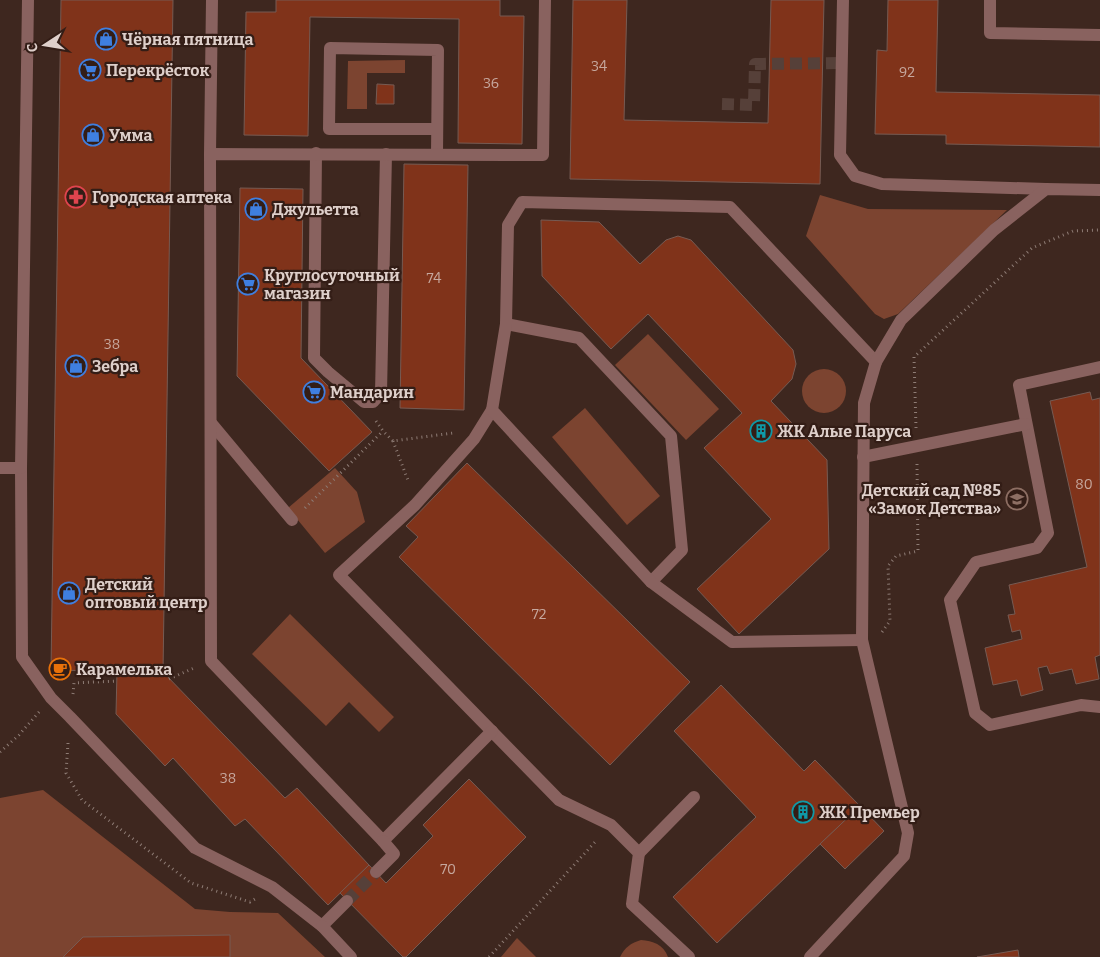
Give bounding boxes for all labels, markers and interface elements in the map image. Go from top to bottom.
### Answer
north arrow [20,20,70,70]
shop icon: Чёрная пятница [94,27,118,51]
place label: Чёрная пятница [122,30,254,49]
text: С [24,41,42,54]
supermarket icon: Перекрёсток [78,58,102,82]
house number: 34 [591,58,607,75]
place label: Перекрёсток [106,61,210,80]
house number: 92 [899,64,915,81]
house number: 36 [483,75,499,92]
shop icon: Умма [81,123,105,147]
place label: Умма [109,126,152,145]
pharmacy icon: Городская аптека [64,185,88,209]
place label: Городская аптека [92,188,232,207]
shop icon: Джульетта [244,197,268,221]
place label: Джульетта [272,200,359,219]
place label: Круглосуточный магазин [264,266,400,303]
house number: 74 [426,270,442,287]
supermarket icon: Круглосуточный магазин [236,272,260,296]
house number: 38 [104,336,120,353]
shop icon: Зебра [64,354,88,378]
place label: Зебра [92,357,138,376]
supermarket icon: Мандарин [302,380,326,404]
place label: Мандарин [330,383,414,402]
building icon: ЖК Алые Паруса [749,419,773,443]
place label: ЖК Алые Паруса [777,422,911,441]
house number: 80 [1075,476,1093,493]
place label: Детский сад №85 «Замок Детства» [862,481,1001,518]
school or university icon: Детский сад №85 «Замок Детства» [1005,487,1029,511]
place label: Детский оптовый центр [85,575,208,612]
shop icon: Детский оптовый центр [57,581,81,605]
house number: 72 [532,606,546,623]
cafe icon: Карамелька [48,657,72,681]
place label: Карамелька [76,660,172,679]
house number: 38 [220,770,236,787]
building icon: ЖК Премьер [791,800,815,824]
place label: ЖК Премьер [819,803,920,822]
house number: 70 [440,861,456,878]

